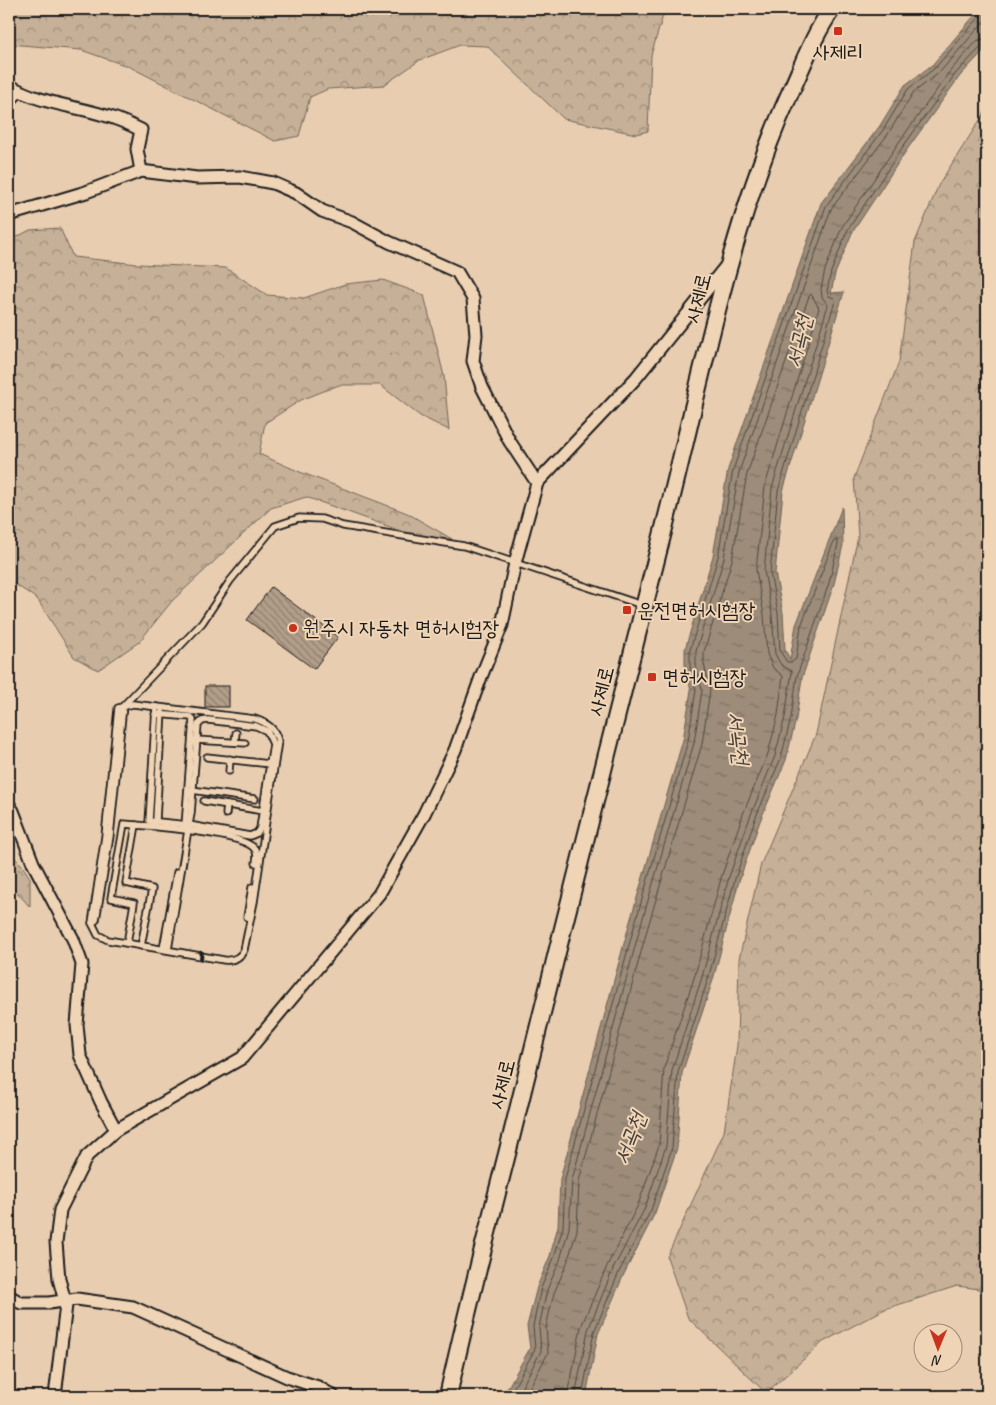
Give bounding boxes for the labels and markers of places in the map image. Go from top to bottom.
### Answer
marker: 사제리 [832,25,844,37]
place label: 사제리 [813,39,863,65]
place label: 운전면허시험장 [637,597,755,623]
marker: 운전면허시험장 [621,604,633,616]
place label: 원주시 자동차 면허시험장 [303,615,499,641]
marker: 원주시 자동차 면허시험장 [287,622,299,634]
place label: 면허시험장 [662,664,747,690]
marker: 면허시험장 [646,671,658,683]

